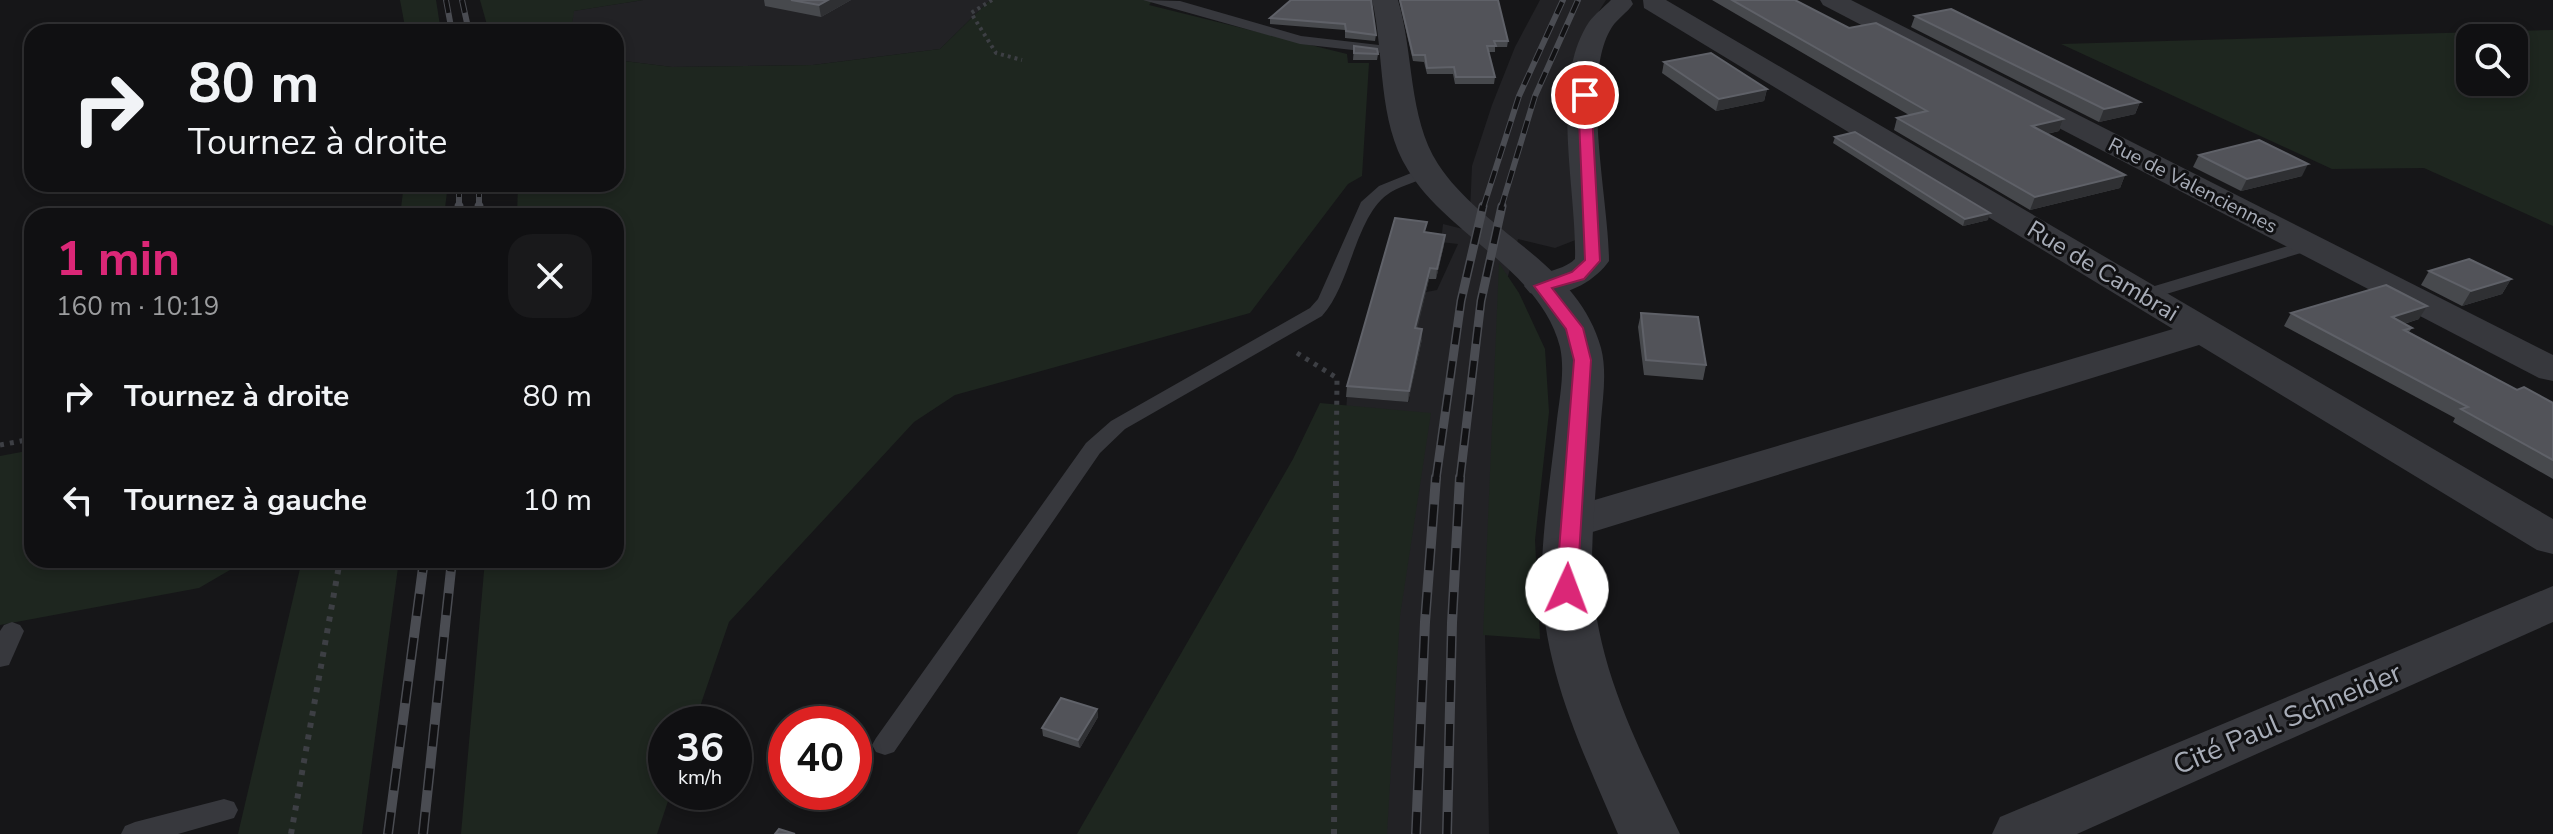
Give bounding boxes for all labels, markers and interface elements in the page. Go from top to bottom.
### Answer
map controls [2456,24,2528,96]
button: search [2456,24,2528,96]
text: 80 m [188,45,319,122]
icon: right [56,56,160,160]
pin [1551,61,1619,129]
icon: arrive [1563,73,1607,117]
text: Tournez à droite [188,118,447,167]
street label: Rue de Valenciennes [2104,131,2282,240]
street label: Rue de Cambrai [2021,213,2185,329]
text: 1 min [56,226,180,292]
button: close [508,234,592,318]
text: 160 m · 10:19 [56,289,219,324]
icon: right [56,374,100,418]
text: Tournez à droite [124,376,349,417]
text: 80 m [523,376,592,417]
icon: left [56,478,100,522]
text: Tournez à gauche [124,480,367,521]
text: 10 m [523,480,592,521]
position arrow [1525,547,1609,631]
street label: Cité Paul Schneider [2167,654,2407,784]
speed limit sign: 40 [768,706,872,810]
text: 36 [676,721,724,775]
text: km/h [678,764,722,791]

